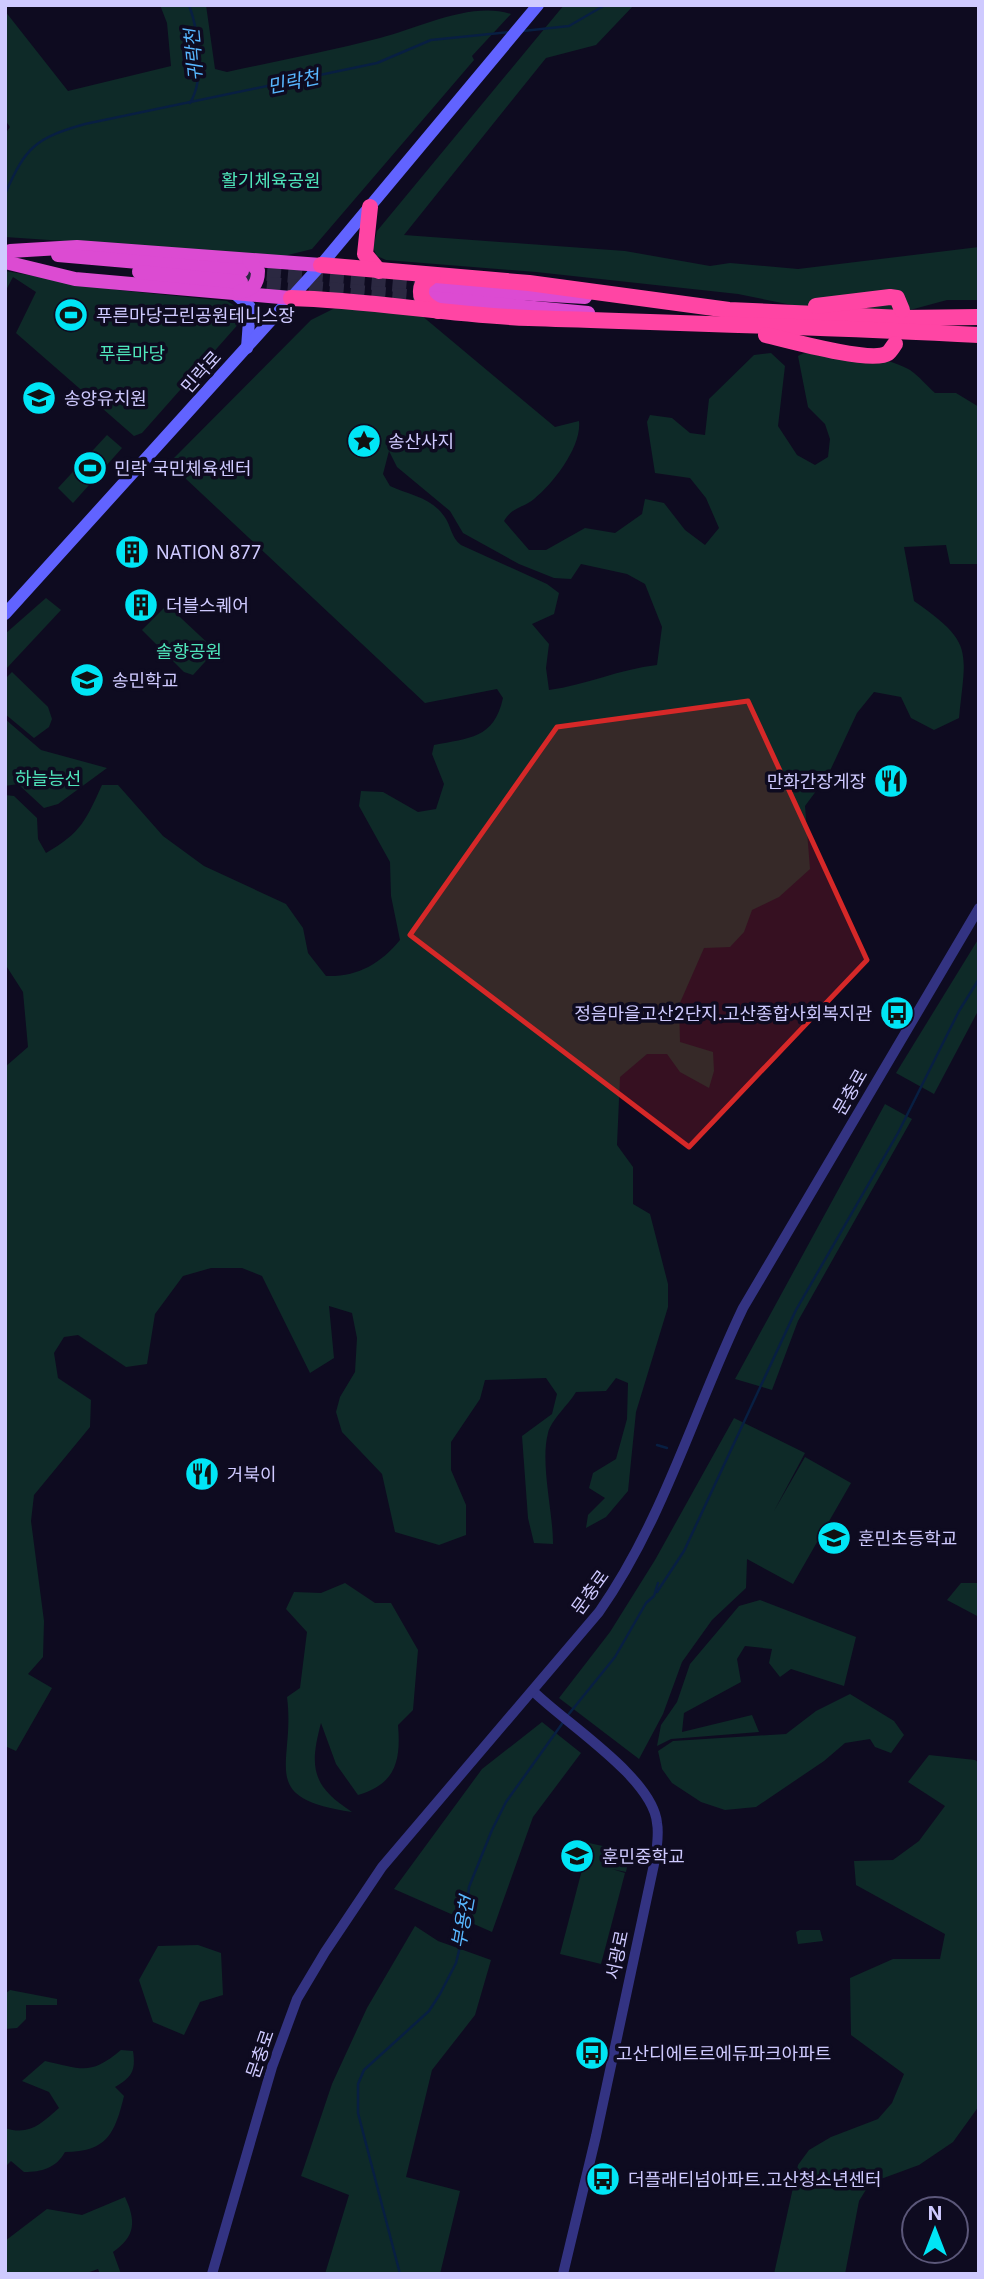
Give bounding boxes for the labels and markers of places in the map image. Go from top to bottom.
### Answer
sports icon: 푸른마당근린공원테니스장 [52,296,90,334]
place label: 푸른마당근린공원테니스장 [96,305,295,326]
school or university icon: 송양유치원 [20,379,58,417]
place label: 송양유치원 [64,388,147,409]
place icon: 송산사지 [345,422,383,460]
place label: 송산사지 [388,431,454,452]
sports icon: 민락 국민체육센터 [71,449,109,487]
place label: 민락 국민체육센터 [114,458,252,479]
building icon: NATION 877 [113,533,151,571]
place label: NATION 877 [156,542,261,563]
building icon: 더블스퀘어 [122,586,160,624]
place label: 더블스퀘어 [166,595,249,616]
school or university icon: 송민학교 [68,661,106,699]
place label: 송민학교 [112,670,178,691]
restaurant icon: 만화간장게장 [872,762,910,800]
place label: 만화간장게장 [767,771,866,792]
bus stop icon: 정음마을고산2단지.고산종합사회복지관 [878,994,916,1032]
place label: 정음마을고산2단지.고산종합사회복지관 [574,1003,872,1024]
restaurant icon: 거북이 [183,1455,221,1493]
place label: 거북이 [227,1464,277,1485]
school or university icon: 훈민초등학교 [815,1519,853,1557]
place label: 훈민초등학교 [858,1528,957,1549]
school or university icon: 훈민중학교 [558,1837,596,1875]
place label: 훈민중학교 [602,1846,685,1867]
bus stop icon: 고산디에트르에듀파크아파트 [573,2034,611,2072]
place label: 고산디에트르에듀파크아파트 [616,2043,831,2064]
bus stop icon: 더플래티넘아파트.고산청소년센터 [584,2160,622,2198]
place label: 더플래티넘아파트.고산청소년센터 [628,2169,882,2190]

